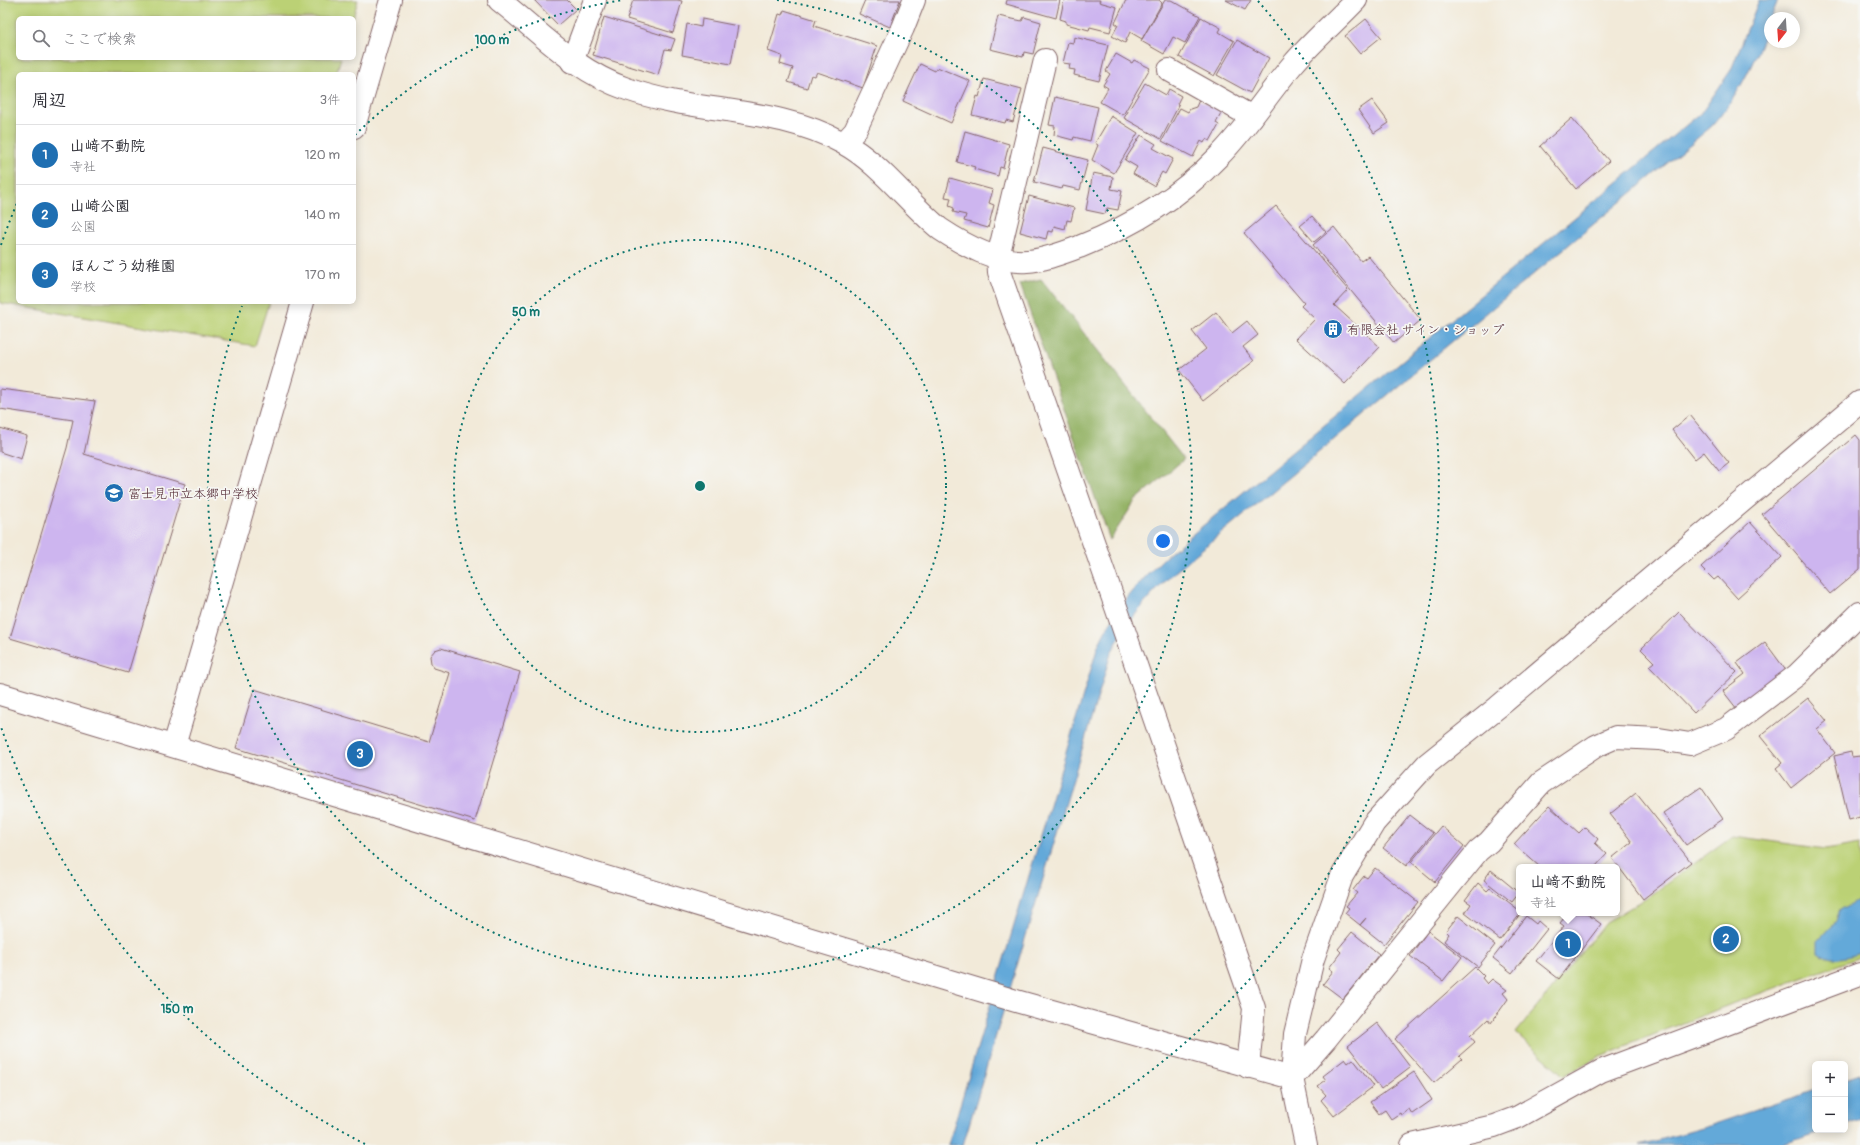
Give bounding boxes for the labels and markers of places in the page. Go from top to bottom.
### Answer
building icon: 有限会社 サイン・ショップ [1322,318,1344,340]
place label: 有限会社 サイン・ショップ [1347,322,1505,338]
centre of rings [693,479,707,493]
school or university icon: 富士見市立本郷中学校 [103,482,125,504]
place label: 富士見市立本郷中学校 [128,486,258,502]
pin: 3 [347,739,373,769]
pin: 2 [1713,924,1739,954]
pin: 1 [1555,929,1581,959]

